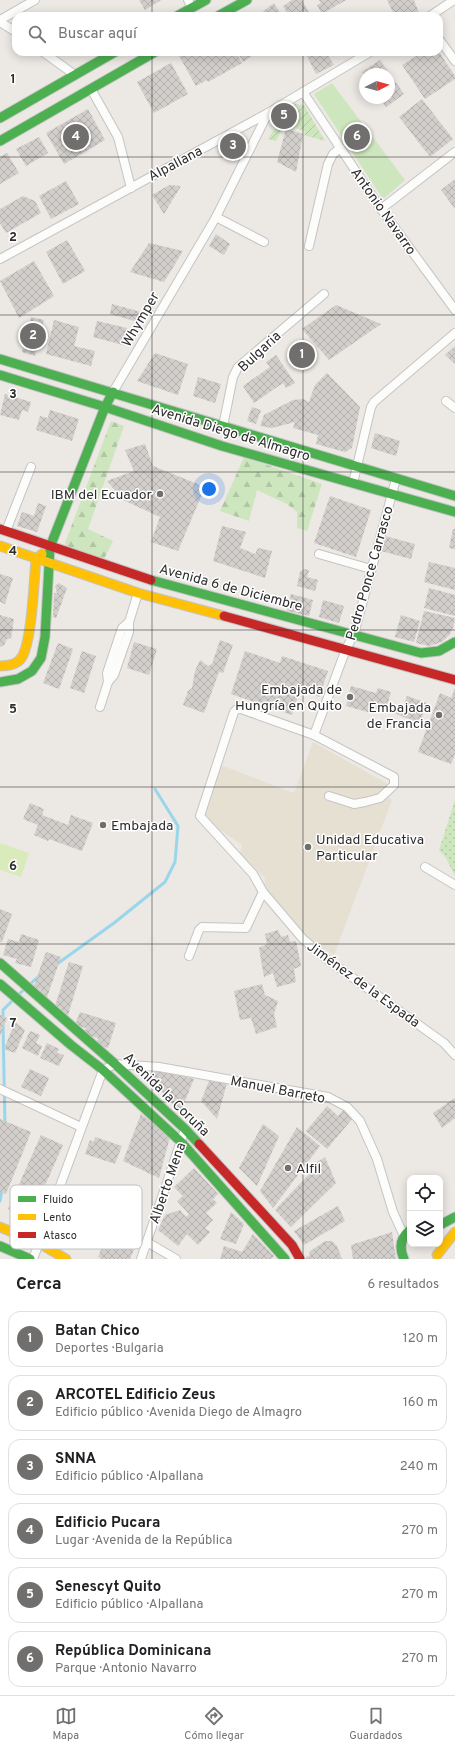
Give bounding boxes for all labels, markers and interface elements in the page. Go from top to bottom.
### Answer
search box [12,12,443,56]
icon: search [26,23,48,45]
text: Buscar aquí [58,25,137,44]
north arrow [359,68,395,104]
text: 1 [10,72,16,88]
pin: 5 [271,101,297,131]
pin: 4 [63,122,89,152]
pin: 6 [344,122,370,152]
pin: 3 [220,131,246,161]
street label: Alpallana [146,143,206,186]
street label: Antonio Navarro [347,165,419,259]
text: 2 [9,230,17,246]
street label: Whymper [119,289,164,350]
pin: 2 [20,321,46,351]
street label: Bulgaria [235,328,285,376]
pin: 1 [289,340,315,370]
text: 3 [9,387,17,403]
street label: Avenida Diego de Almagro [149,401,312,466]
your location [199,479,219,499]
place label: IBM del Ecuador [51,487,153,504]
marker: IBM del Ecuador [155,489,165,499]
street label: Pedro Ponce Carrasco [343,504,398,643]
text: 4 [9,544,17,560]
street label: Avenida 6 de Diciembre [157,561,304,616]
place label: Embajada de Hungría en Quito [235,682,342,715]
marker: Embajada de Hungría en Quito [345,692,355,702]
place label: Embajada de Francia [367,700,431,733]
text: 5 [9,702,17,718]
marker: Embajada de Francia [434,710,444,720]
place label: Embajada [111,818,173,835]
marker: Embajada [98,820,108,830]
place label: Unidad Educativa Particular [316,832,424,865]
marker: Unidad Educativa Particular [303,842,313,852]
text: 6 [9,859,17,875]
street label: Jiménez de la Espada [303,939,423,1032]
text: 7 [10,1016,17,1032]
street label: Avenida la Coruña [119,1050,213,1141]
street label: Manuel Barreto [229,1073,327,1108]
street label: Alberto Mena [147,1140,190,1226]
place label: Alfil [296,1161,321,1178]
marker: Alfil [283,1163,293,1173]
map controls [407,1175,443,1247]
button: locate [407,1175,443,1211]
legend [10,1185,142,1249]
text: Fluido [43,1193,73,1207]
text: Lento [43,1211,71,1225]
button: layers [407,1211,443,1247]
text: Atasco [43,1229,77,1243]
text: Cerca [16,1274,62,1296]
text: 6 resultados [368,1277,439,1293]
text: Batan Chico [55,1322,140,1341]
text: 1 [27,1331,33,1347]
text: 120 m [403,1331,438,1347]
text: Deportes · Bulgaria [55,1341,164,1357]
text: ARCOTEL Edificio Zeus [55,1386,216,1405]
text: 2 [26,1395,34,1411]
text: 160 m [403,1395,438,1411]
text: Edificio público · Avenida Diego de Almagro [55,1405,302,1421]
text: SNNA [55,1450,96,1469]
text: 3 [26,1459,34,1475]
text: 240 m [400,1459,438,1475]
text: Edificio público · Alpallana [55,1469,203,1485]
text: Edificio Pucara [55,1514,160,1533]
text: 4 [26,1523,34,1539]
text: 270 m [401,1523,438,1539]
text: Lugar · Avenida de la República [55,1533,232,1549]
text: Senescyt Quito [55,1578,161,1597]
text: 5 [26,1587,34,1603]
text: 270 m [401,1587,438,1603]
text: Edificio público · Alpallana [55,1597,203,1613]
text: República Dominicana [55,1642,211,1661]
text: 6 [26,1651,34,1667]
text: 270 m [401,1651,438,1667]
text: Parque · Antonio Navarro [55,1661,197,1677]
tab: Mapa [53,1705,79,1743]
tab: Cómo llegar [184,1705,244,1743]
tab: Guardados [349,1705,402,1743]

